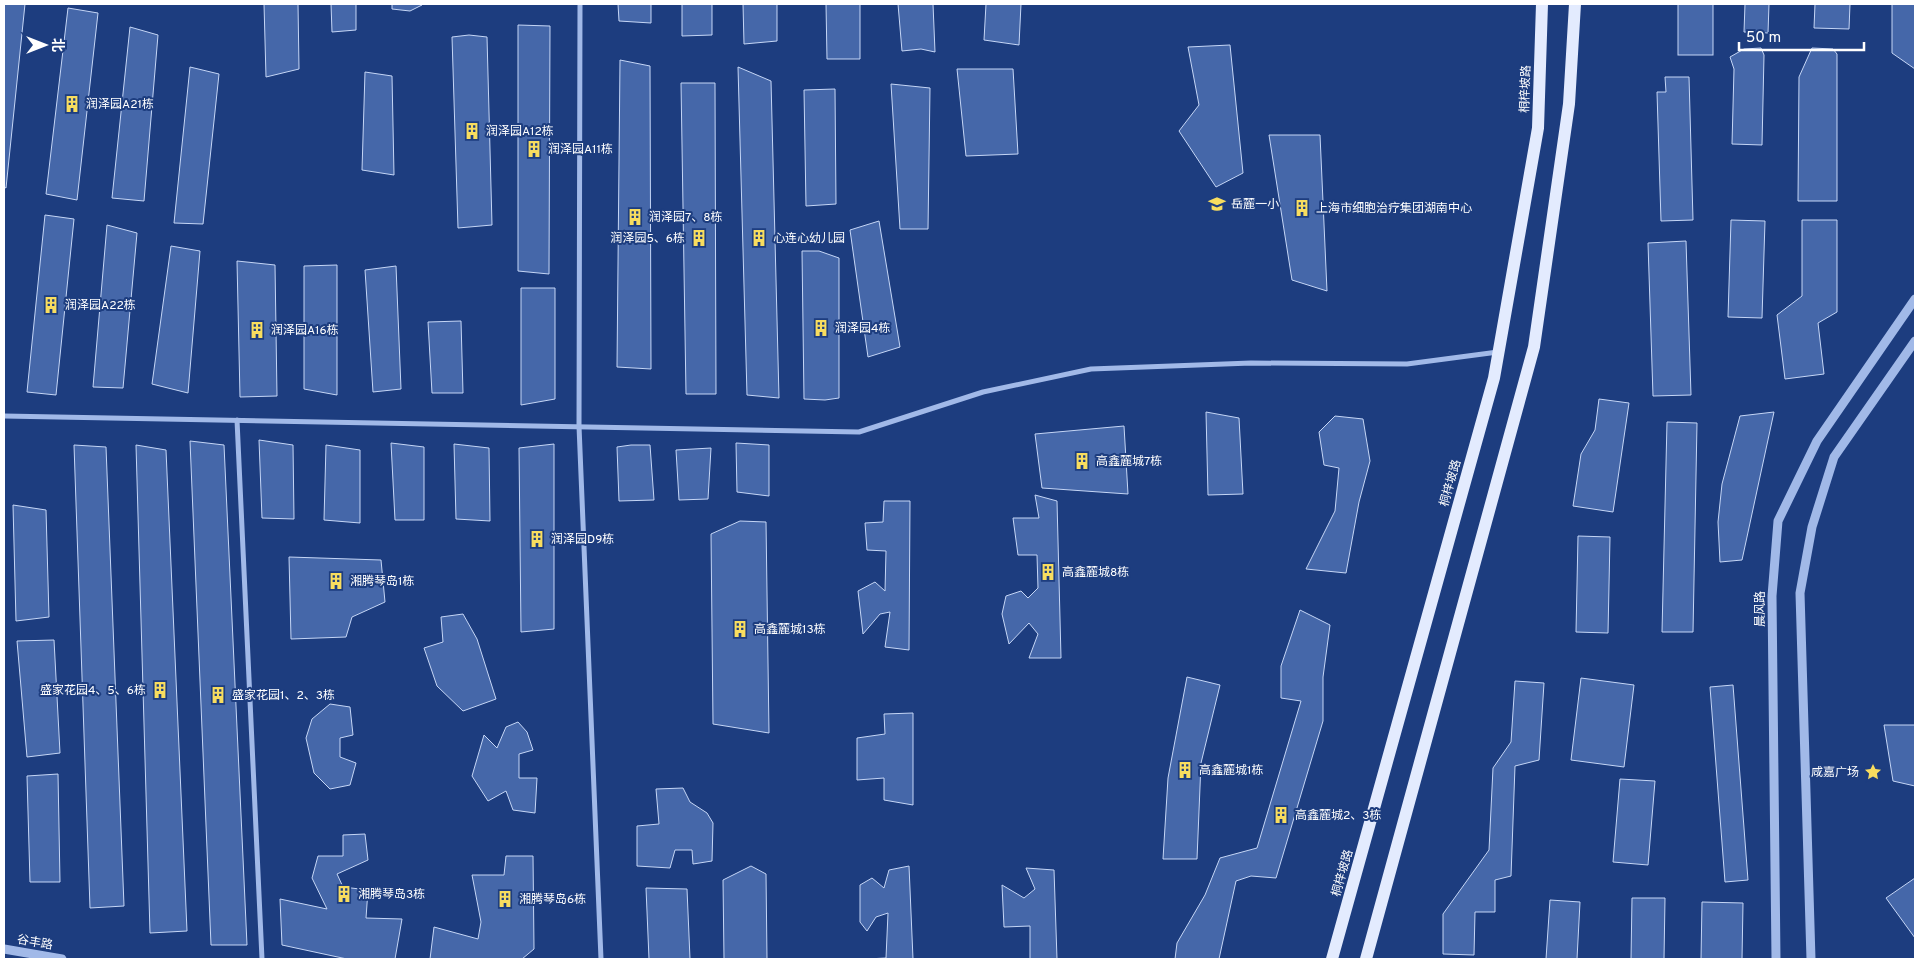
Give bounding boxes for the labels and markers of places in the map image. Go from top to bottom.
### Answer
building icon: 润泽园A21栋 [62,94,82,114]
place label: 润泽园A21栋 [86,97,154,113]
building icon: 润泽园A12栋 [462,121,482,141]
place label: 润泽园A12栋 [486,124,554,140]
building icon: 润泽园A11栋 [524,139,544,159]
place label: 润泽园A11栋 [548,142,613,158]
school or university icon: 岳麓一小 [1207,194,1227,214]
place label: 岳麓一小 [1231,197,1279,213]
building icon: 上海市细胞治疗集团湖南中心 [1292,198,1312,218]
place label: 上海市细胞治疗集团湖南中心 [1316,201,1472,217]
building icon: 润泽园7、8栋 [625,207,645,227]
place label: 润泽园7、8栋 [649,210,723,226]
building icon: 润泽园5、6栋 [689,228,709,248]
building icon: 心连心幼儿园 [749,228,769,248]
place label: 润泽园5、6栋 [610,231,685,247]
place label: 心连心幼儿园 [773,231,845,247]
building icon: 润泽园A22栋 [41,295,61,315]
place label: 润泽园A22栋 [65,298,136,314]
building icon: 润泽园4栋 [811,318,831,338]
building icon: 润泽园A16栋 [247,320,267,340]
place label: 润泽园4栋 [835,321,890,337]
place label: 润泽园A16栋 [271,323,339,339]
building icon: 高鑫麓城7栋 [1072,451,1092,471]
place label: 高鑫麓城7栋 [1096,454,1162,470]
building icon: 润泽园D9栋 [527,529,547,549]
place label: 润泽园D9栋 [551,532,614,548]
building icon: 高鑫麓城8栋 [1038,562,1058,582]
place label: 高鑫麓城8栋 [1062,565,1129,581]
building icon: 湘腾琴岛1栋 [326,571,346,591]
place label: 湘腾琴岛1栋 [350,574,414,590]
building icon: 高鑫麓城13栋 [730,619,750,639]
place label: 高鑫麓城13栋 [754,622,826,638]
building icon: 盛家花园4、5、6栋 [150,680,170,700]
place label: 盛家花园4、5、6栋 [40,683,146,699]
building icon: 盛家花园1、2、3栋 [208,685,228,705]
place label: 盛家花园1、2、3栋 [232,688,335,704]
building icon: 高鑫麓城1栋 [1175,760,1195,780]
place icon: 咸嘉广场 [1863,762,1883,782]
place label: 高鑫麓城1栋 [1199,763,1263,779]
place label: 咸嘉广场 [1811,765,1859,781]
building icon: 高鑫麓城2、3栋 [1271,805,1291,825]
place label: 高鑫麓城2、3栋 [1295,808,1382,824]
building icon: 湘腾琴岛3栋 [334,884,354,904]
place label: 湘腾琴岛3栋 [358,887,425,903]
building icon: 湘腾琴岛6栋 [495,889,515,909]
place label: 湘腾琴岛6栋 [519,892,586,908]

